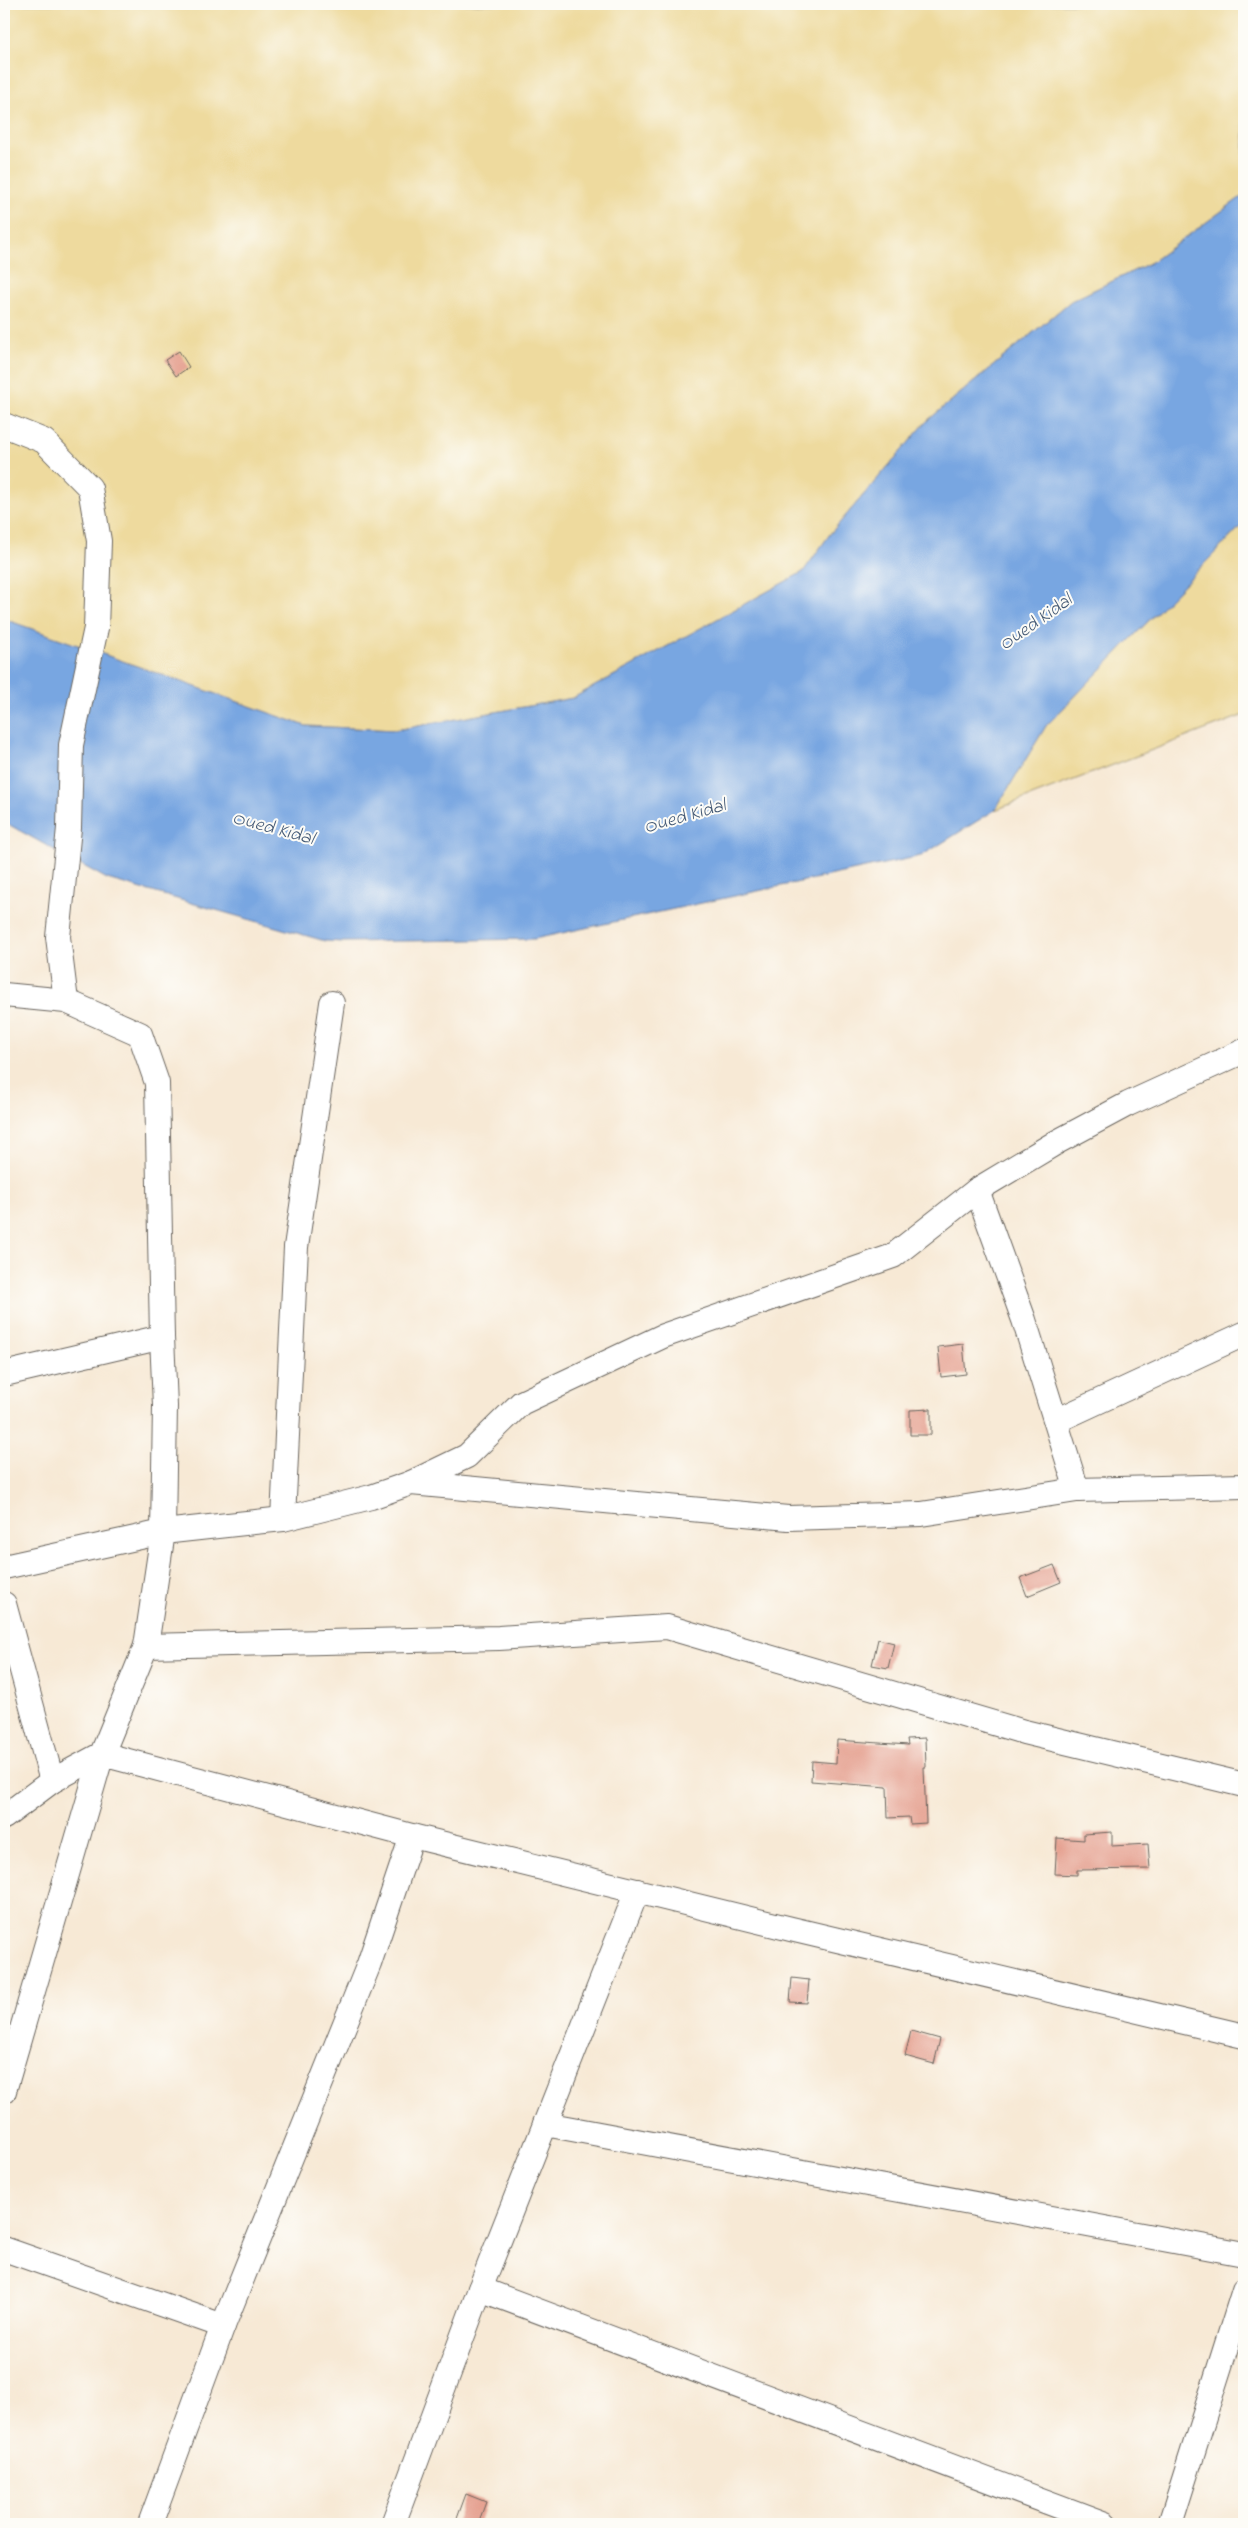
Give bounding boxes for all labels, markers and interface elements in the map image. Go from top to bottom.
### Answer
water label: Oued Kidal [994,586,1080,658]
water label: Oued Kidal [641,792,732,842]
water label: Oued Kidal [229,805,320,854]

